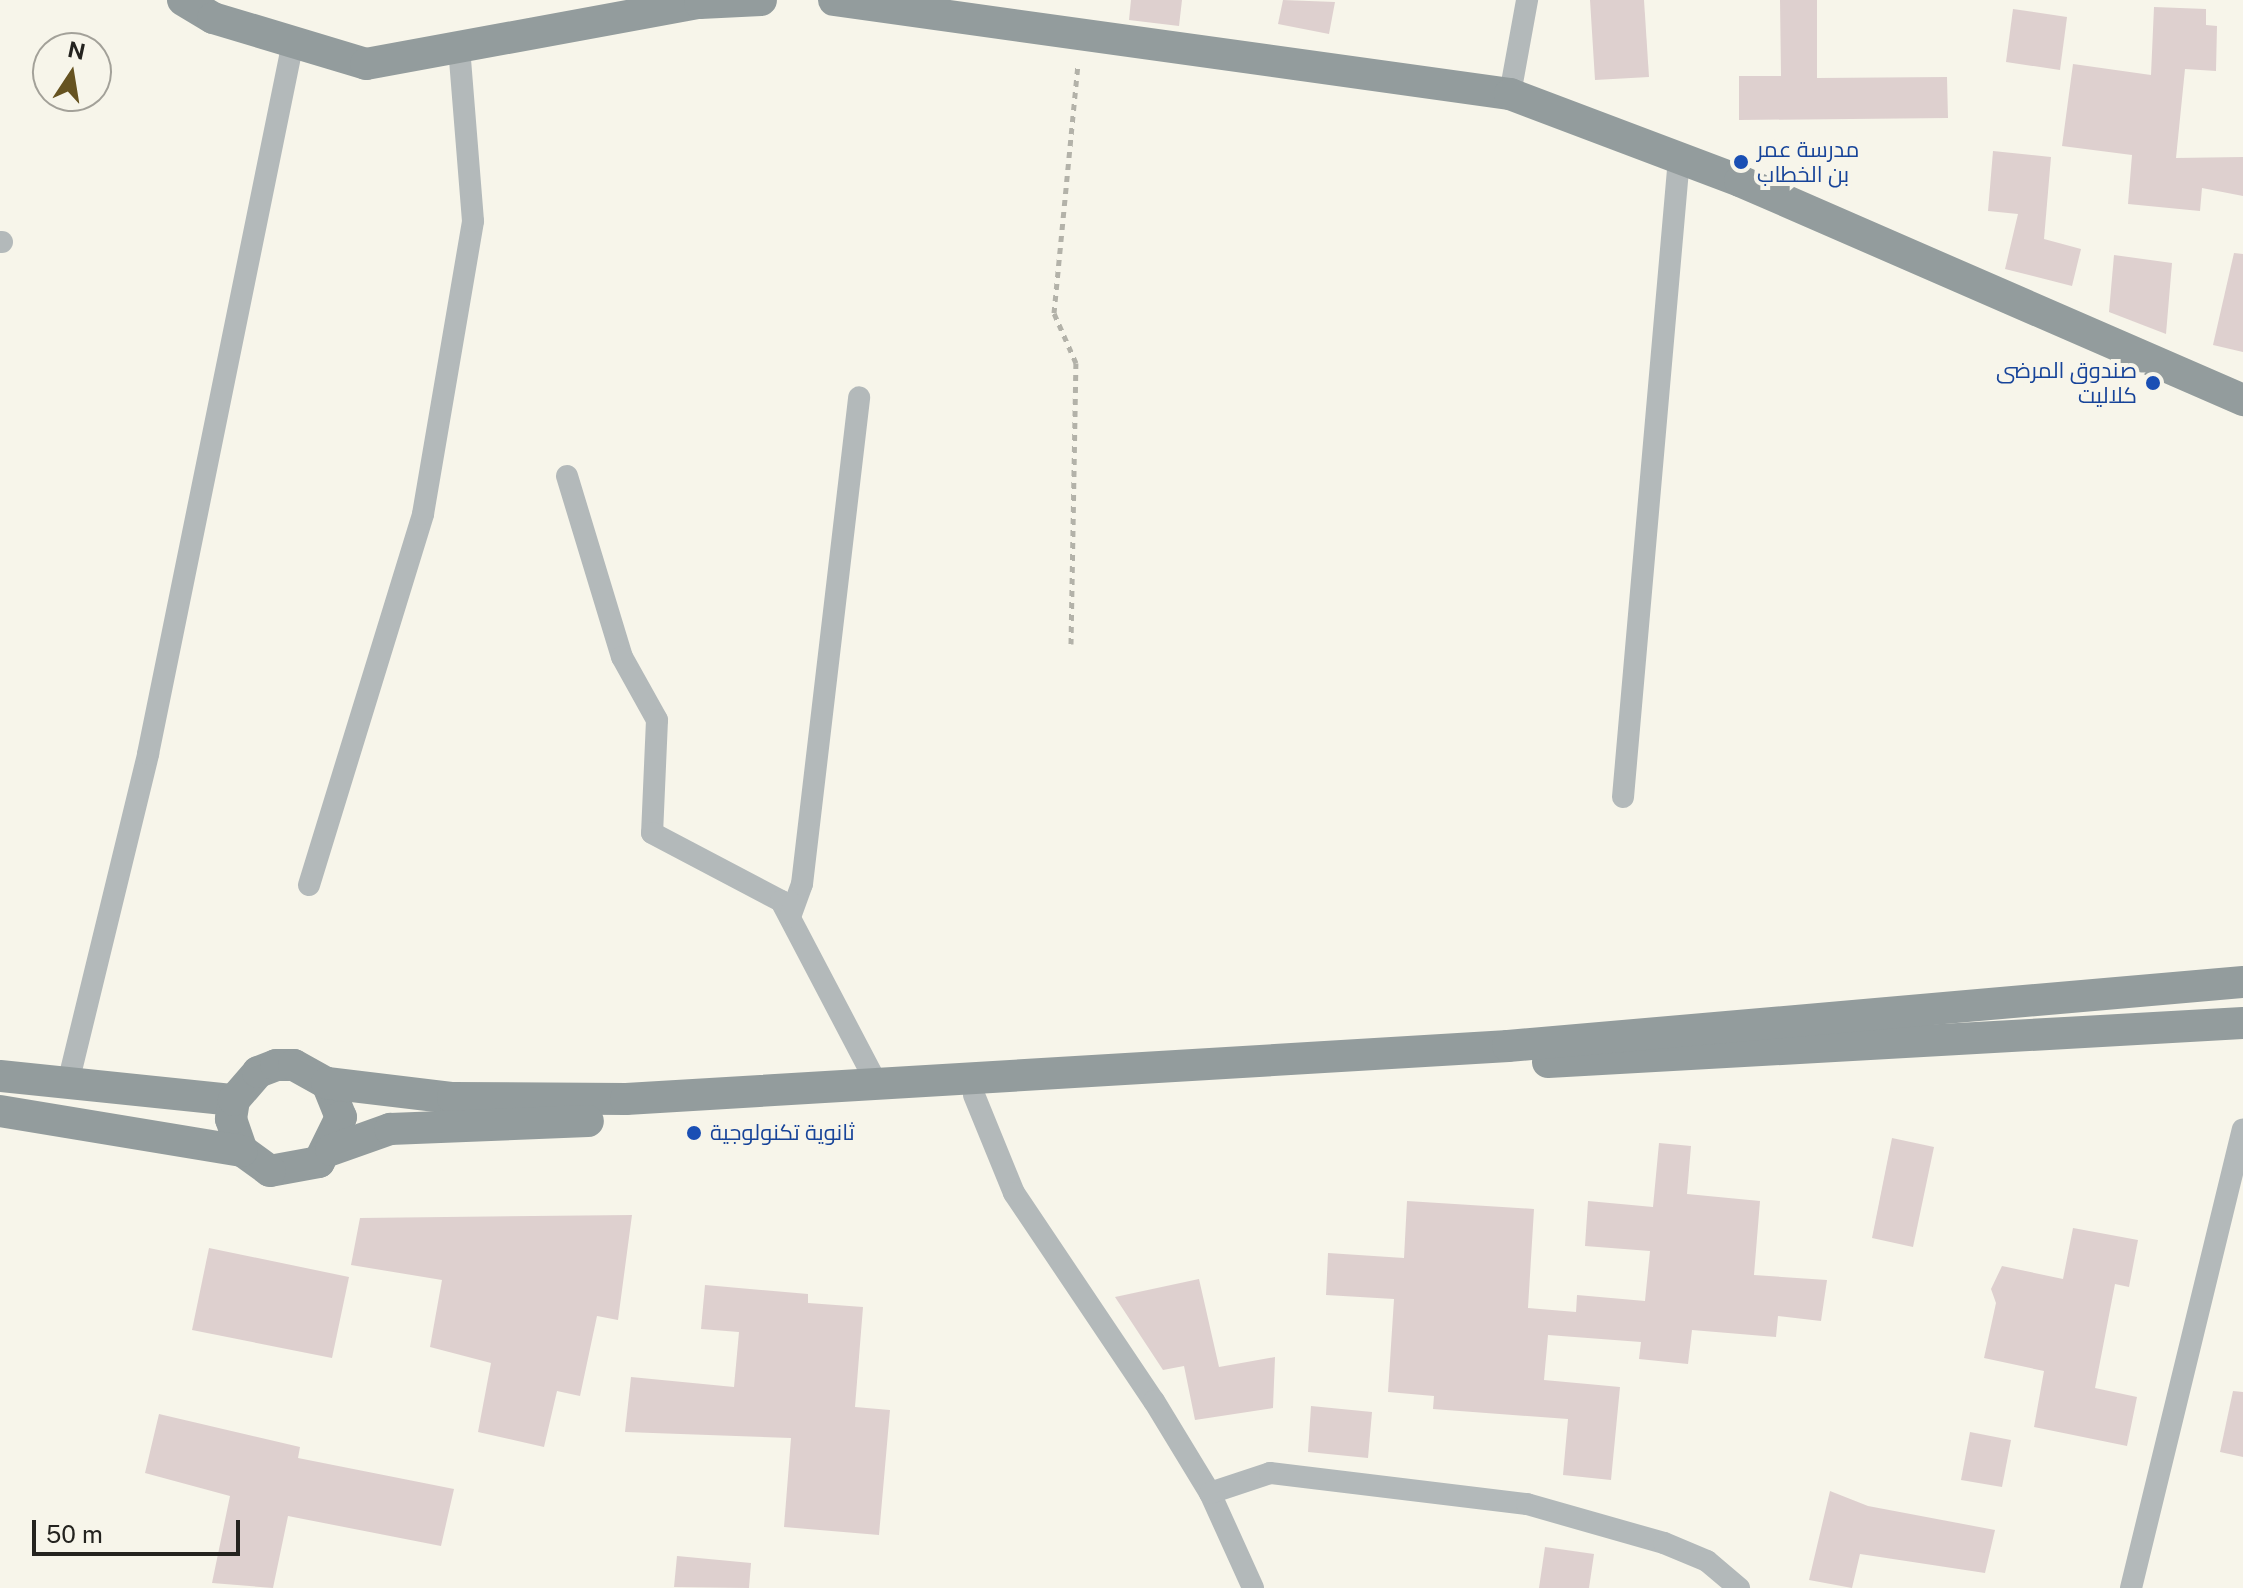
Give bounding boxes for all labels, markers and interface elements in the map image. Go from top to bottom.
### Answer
north arrow [32,32,112,112]
text: N [65,36,88,65]
place label: مدرسة عمر بن الخطاب [1757,136,1859,188]
marker: مدرسة عمر بن الخطاب [1732,153,1750,171]
place label: صندوق المرضى كلاليت [1996,357,2137,408]
marker: صندوق المرضى كلاليت [2144,374,2162,392]
place label: ثانوية تكنولوجية [710,1120,855,1146]
marker: ثانوية تكنولوجية [685,1124,703,1142]
scale bar [36,1504,244,1554]
text: 50 m [46,1520,103,1548]

